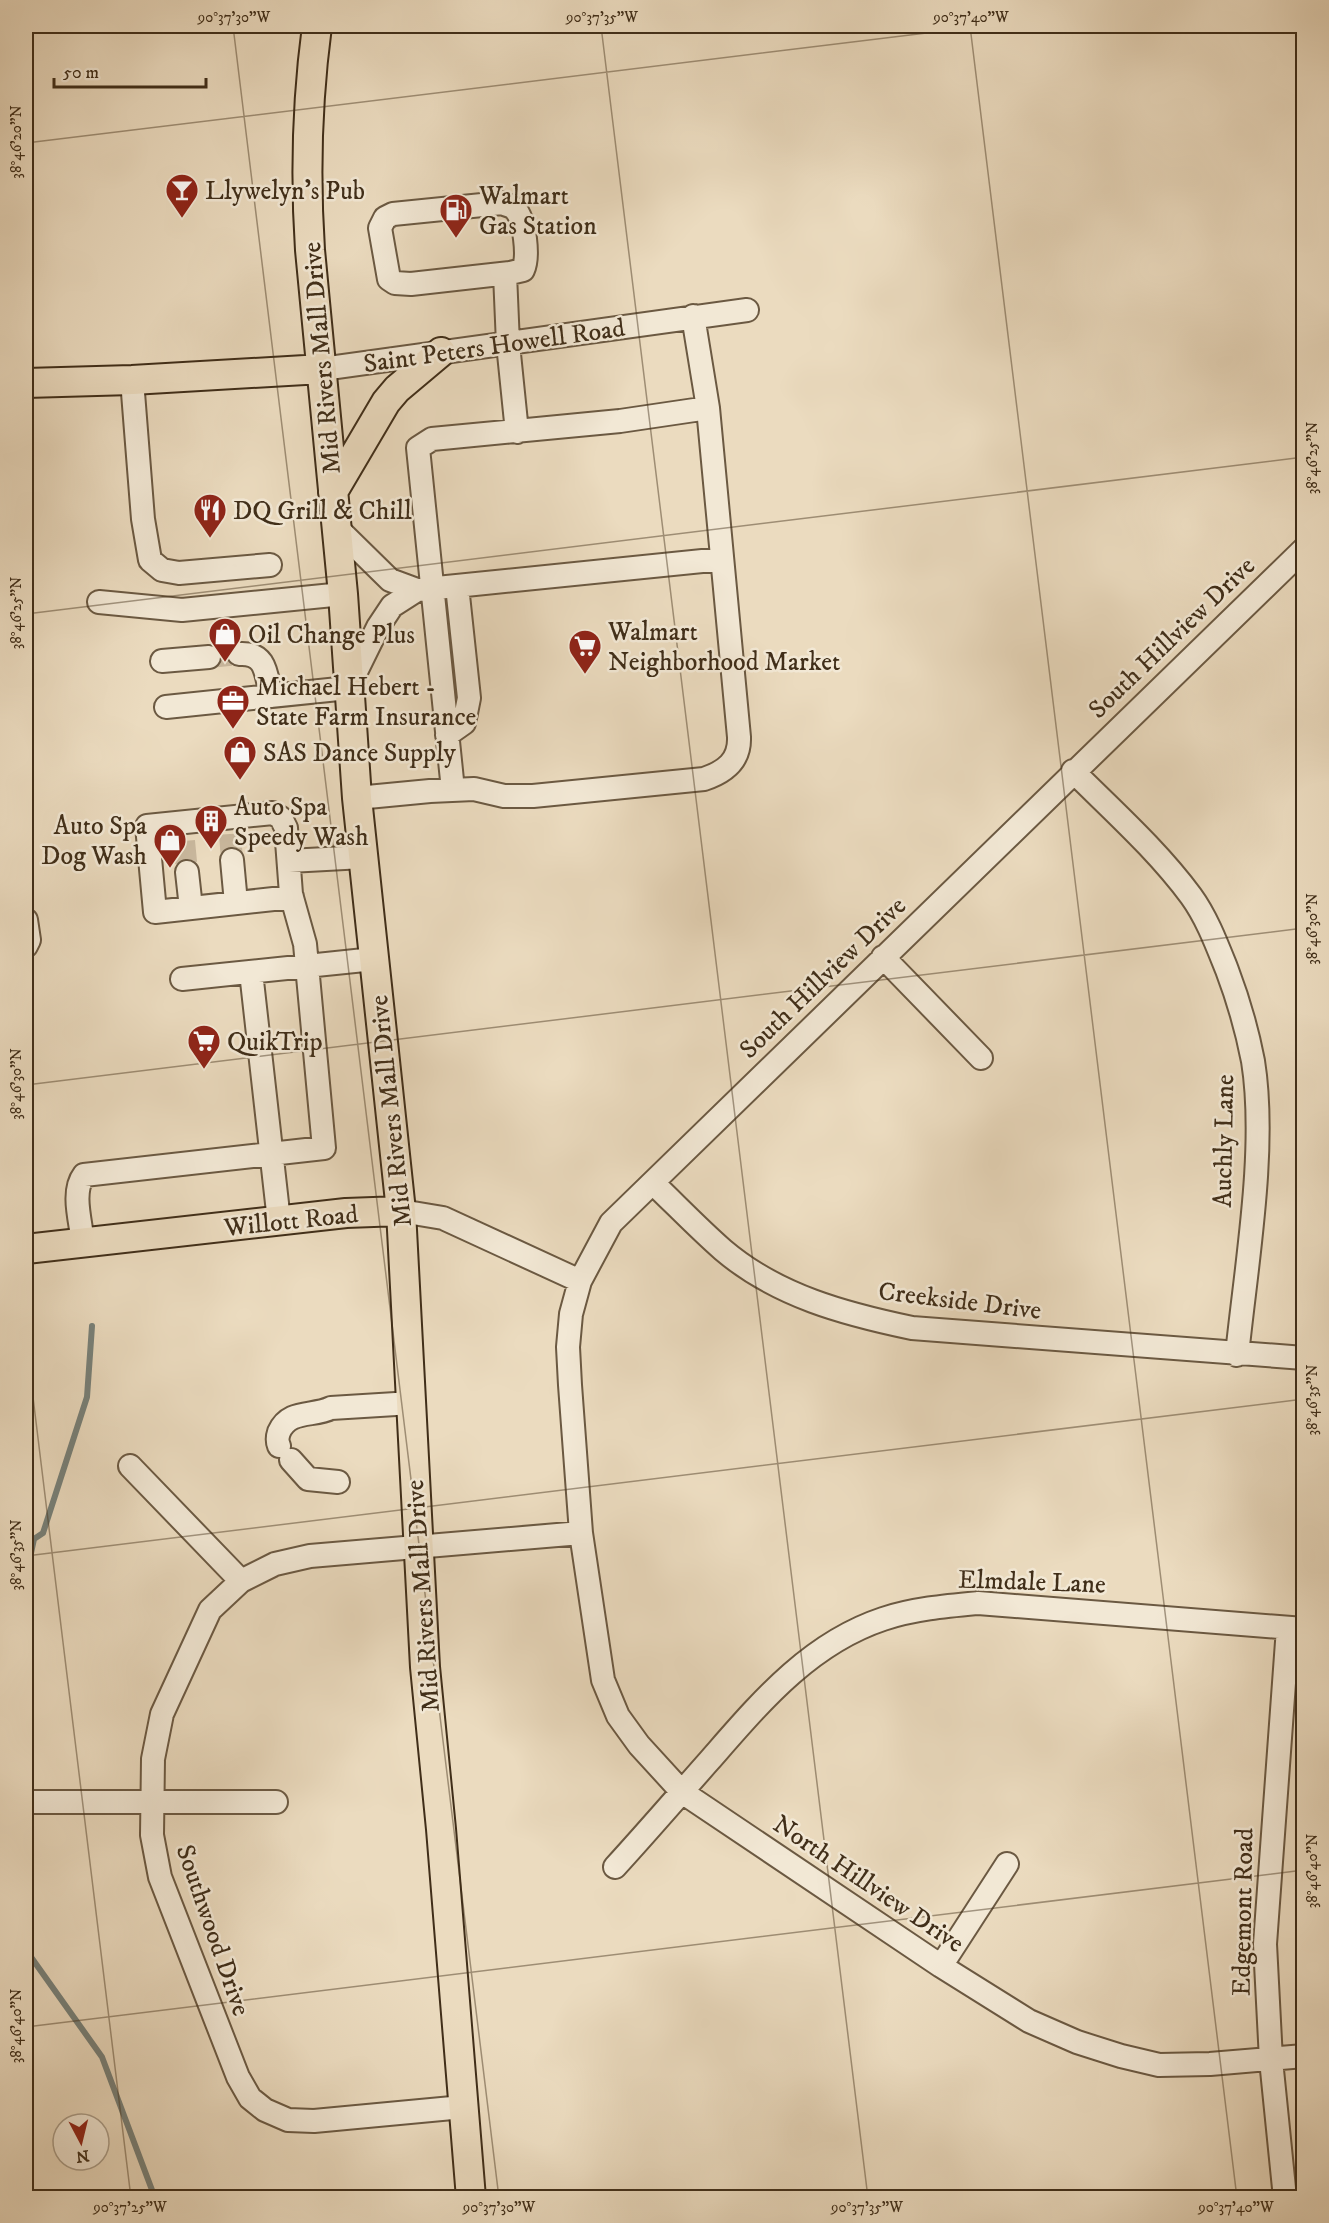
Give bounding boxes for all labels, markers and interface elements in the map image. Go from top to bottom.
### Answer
text: 90°37'30"W [197,8,271,27]
text: 90°37'35"W [565,8,638,27]
text: 90°37'40"W [932,8,1009,27]
scale bar [54,51,206,89]
text: 50 m [63,62,99,84]
text: 38°46'20"N [7,105,26,179]
bar icon: Llywelyn's Pub [164,172,200,219]
place label: Llywelyn's Pub [205,175,365,208]
place label: Walmart Gas Station [478,180,597,243]
fuel station icon: Walmart Gas Station [438,192,474,239]
street label: Mid Rivers Mall Drive [296,240,349,475]
street label: Saint Peters Howell Road [361,312,627,381]
text: 38°46'25"N [1303,422,1322,494]
restaurant icon: DQ Grill & Chill [192,492,228,539]
place label: DQ Grill & Chill [233,495,412,528]
street label: South Hillview Drive [1082,550,1262,726]
text: 38°46'25"N [7,577,26,649]
shop icon: Oil Change Plus [207,616,243,663]
place label: Walmart Neighborhood Market [607,616,840,679]
place label: Oil Change Plus [248,619,415,652]
supermarket icon: Walmart Neighborhood Market [567,628,603,675]
place label: Michael Hebert - State Farm Insurance [256,671,476,734]
office icon: Michael Hebert - State Farm Insurance [215,683,251,730]
shop icon: SAS Dance Supply [222,734,258,781]
place label: SAS Dance Supply [263,737,457,770]
place label: Auto Spa Speedy Wash [234,791,369,854]
building icon: Auto Spa Speedy Wash [193,803,229,850]
place label: Auto Spa Dog Wash [41,810,147,873]
shop icon: Auto Spa Dog Wash [152,822,188,869]
street label: South Hillview Drive [733,890,913,1066]
text: 38°46'30"N [1303,893,1322,965]
street label: Mid Rivers Mall Drive [363,993,420,1228]
supermarket icon: QuikTrip [186,1023,222,1070]
place label: QuikTrip [227,1026,322,1059]
text: 38°46'30"N [7,1048,26,1120]
street label: Auchly Lane [1207,1074,1242,1208]
street label: Willott Road [221,1198,360,1245]
street label: Creekside Drive [876,1275,1043,1328]
text: 38°46'35"N [1303,1365,1322,1436]
street label: Mid Rivers Mall Drive [399,1479,448,1713]
text: 38°46'35"N [7,1520,26,1591]
street label: Elmdale Lane [958,1563,1106,1602]
street label: North Hillview Drive [766,1808,970,1960]
street label: Edgemont Road [1226,1828,1261,1996]
text: 38°46'40"N [1303,1834,1322,1908]
street label: Southwood Drive [168,1841,257,2020]
text: 38°46'40"N [7,1989,26,2063]
north arrow [51,2112,111,2172]
text: N [75,2145,90,2167]
text: 90°37'25"W [92,2198,167,2217]
text: 90°37'30"W [462,2198,536,2217]
text: 90°37'35"W [830,2198,903,2217]
text: 90°37'40"W [1197,2198,1274,2217]

